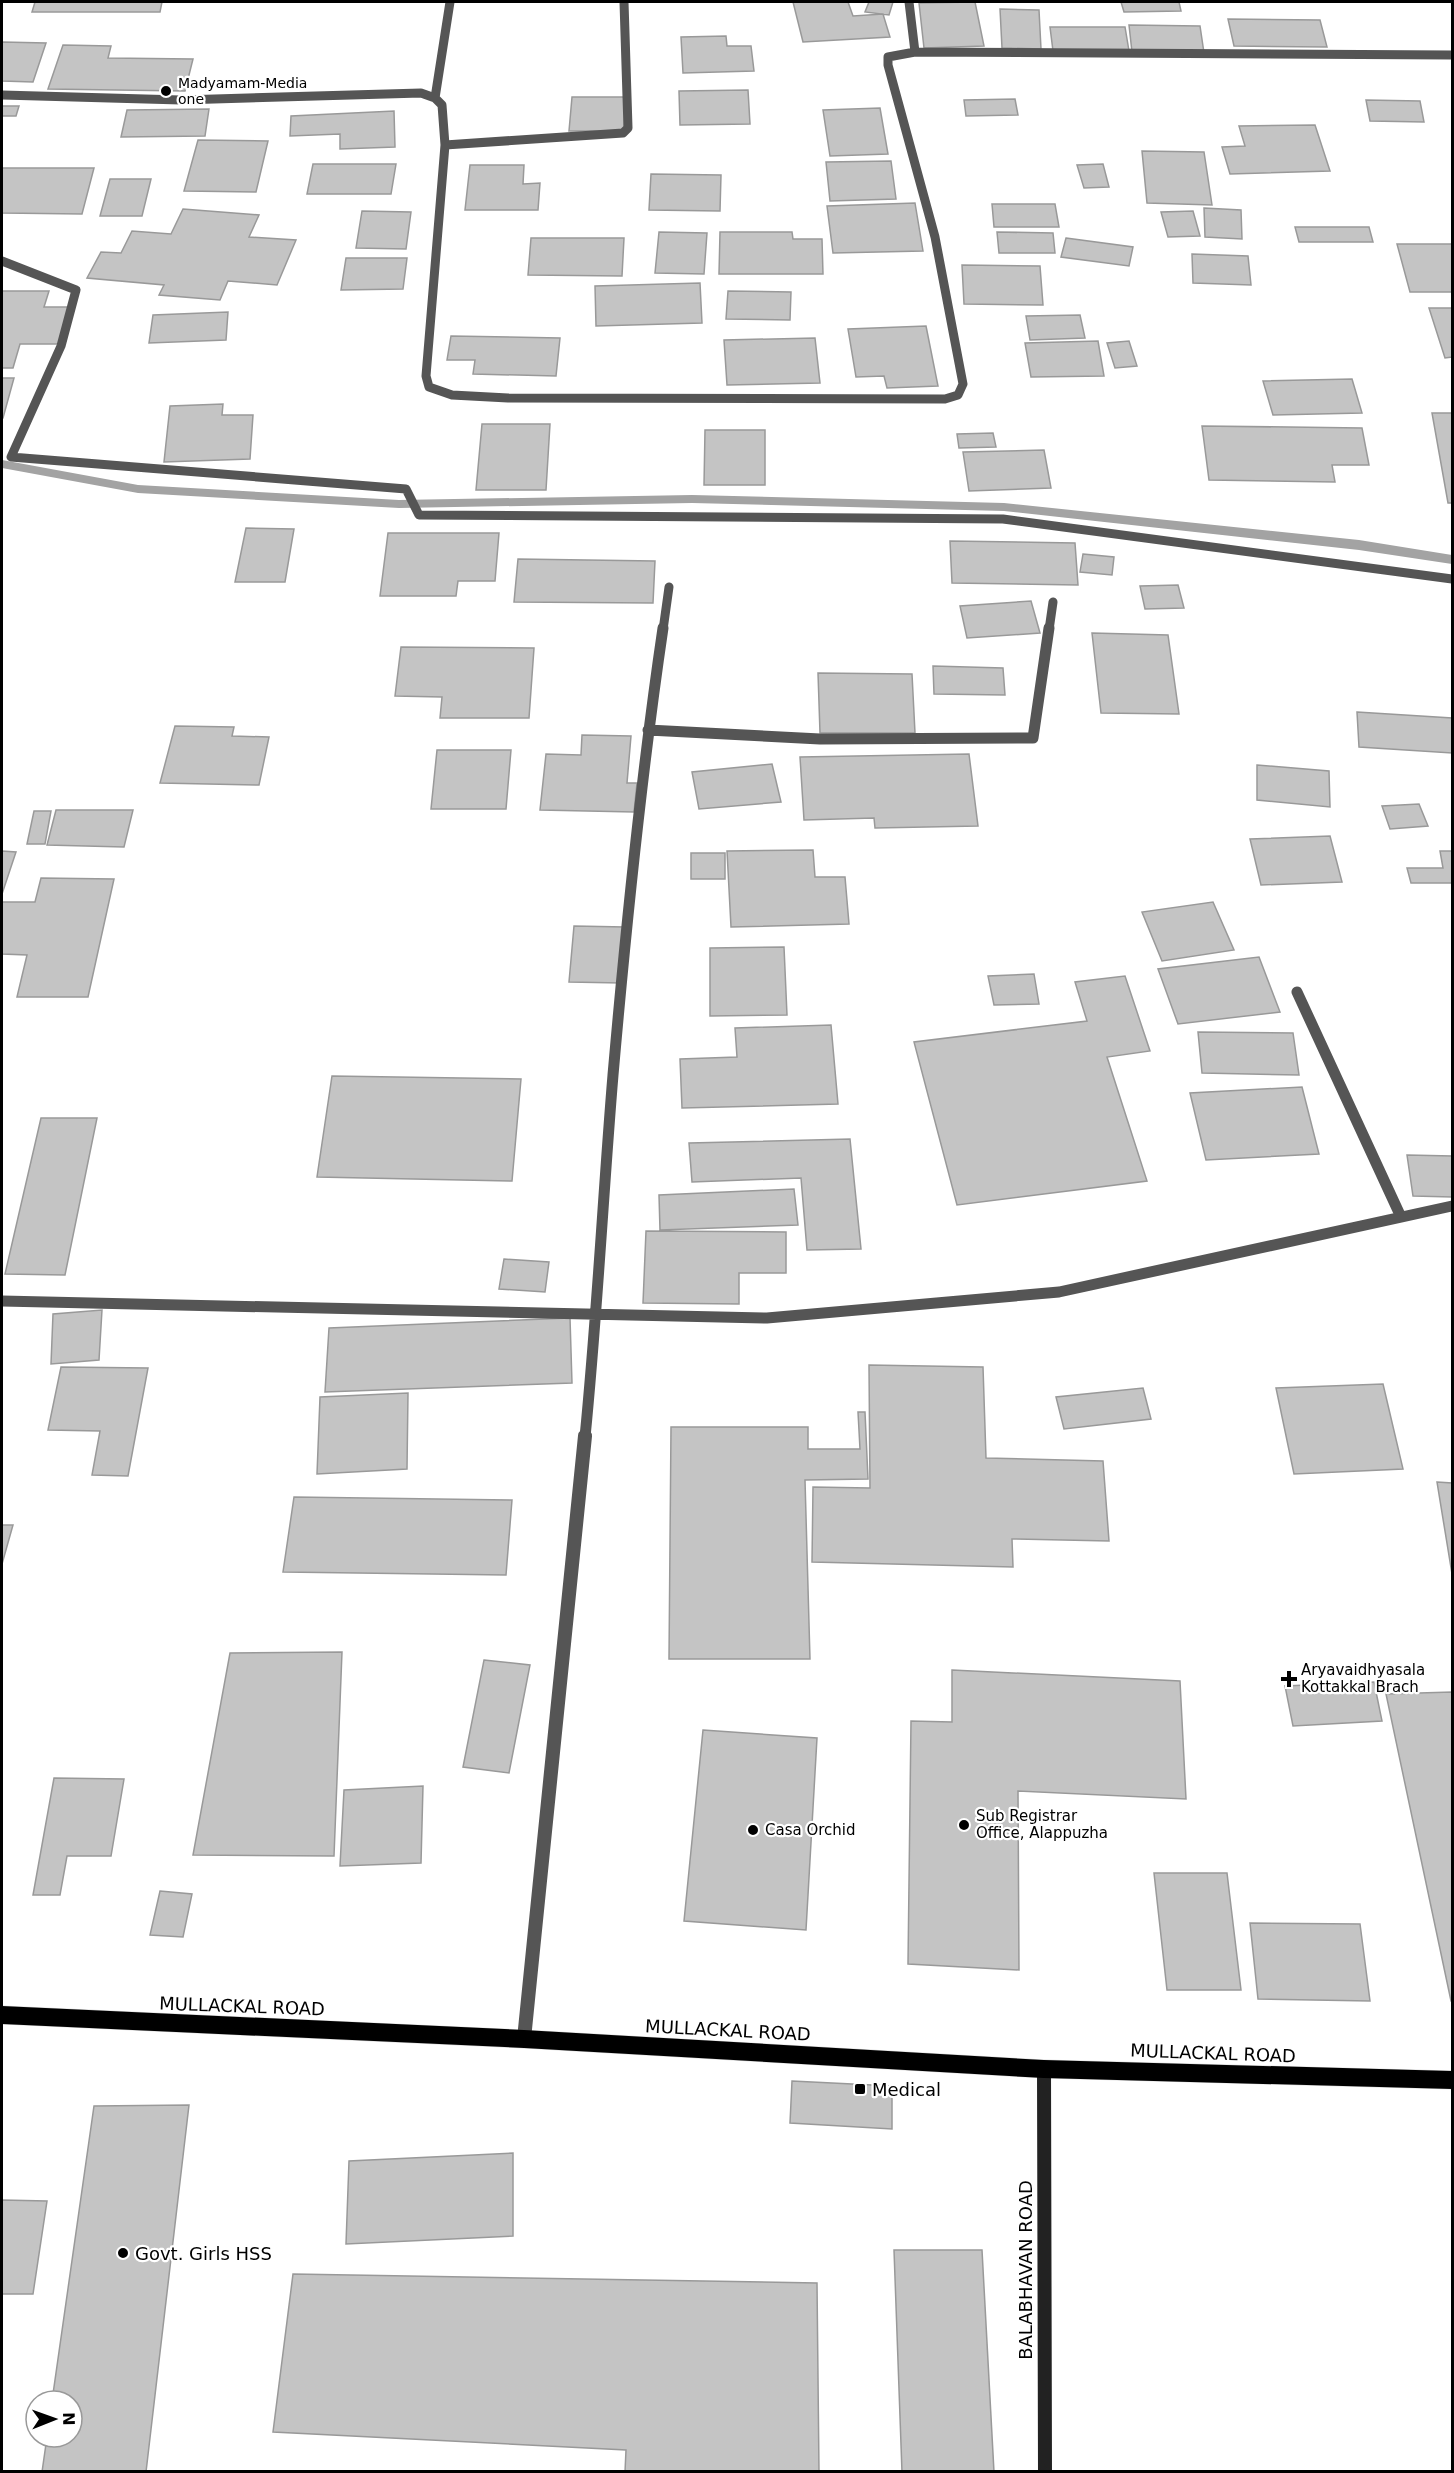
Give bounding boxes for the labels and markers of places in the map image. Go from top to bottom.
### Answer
place label: Madyamam-Media one [178,75,307,107]
marker: Madyamam-Media one [159,84,173,98]
place label: Aryavaidhyasala Kottakkal Brach [1301,1661,1425,1696]
marker: Aryavaidhyasala Kottakkal Brach [1282,1672,1296,1686]
place label: Sub Registrar Office, Alappuzha [976,1807,1108,1842]
marker: Sub Registrar Office, Alappuzha [957,1818,971,1832]
place label: Casa Orchid [765,1821,856,1839]
marker: Casa Orchid [746,1823,760,1837]
place label: Medical [872,2079,941,2100]
marker: Medical [853,2082,867,2096]
place label: Govt. Girls HSS [135,2243,272,2264]
marker: Govt. Girls HSS [116,2246,130,2260]

